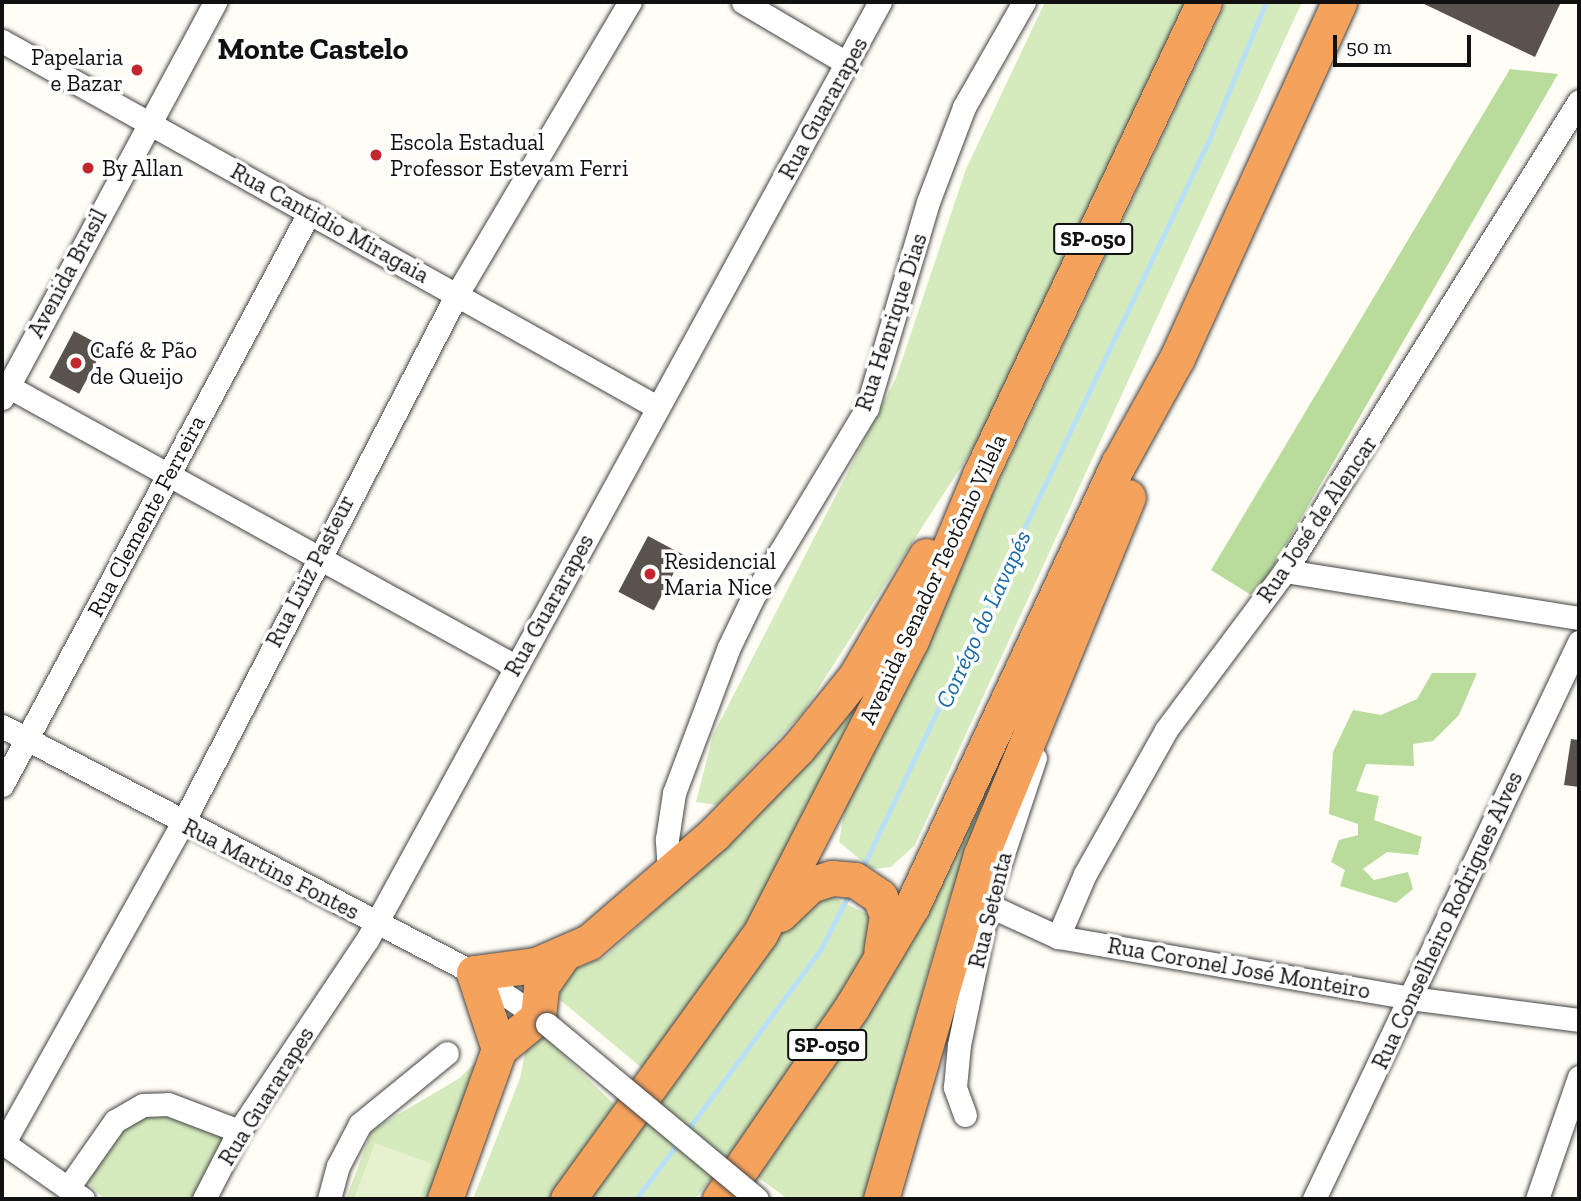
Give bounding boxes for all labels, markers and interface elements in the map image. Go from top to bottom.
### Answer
scale bar [1336,21,1474,65]
district label: Monte Castelo [218,31,408,67]
street label: Rua Guararapes [773,32,873,184]
text: 50 m [1346,34,1392,59]
place label: Papelaria e Bazar [31,43,123,97]
marker: Papelaria e Bazar [129,62,145,78]
place label: Escola Estadual Professor Estevam Ferri [390,128,629,182]
marker: Escola Estadual Professor Estevam Ferri [368,147,384,163]
place label: By Allan [102,154,184,182]
street label: Rua Cantidio Miragaia [226,157,434,289]
marker: By Allan [80,160,96,176]
street label: Avenida Brasil [22,204,112,342]
road number: SP-050 [1053,222,1133,256]
street label: Rua Henrique Dias [849,230,933,414]
place label: Café & Pão de Queijo [90,336,197,390]
marker: Café & Pão de Queijo [68,355,84,371]
street label: Rua Clemente Ferreira [81,411,211,621]
street label: Avenida Senador Teotônio Vilela [853,429,1013,729]
street label: Rua José de Alencar [1251,430,1383,608]
street label: Rua Luiz Pasteur [260,490,360,652]
water label: Corrégo do Lavapés [929,526,1037,712]
street label: Rua Guararapes [499,529,599,681]
place label: Residencial Maria Nice [664,547,776,601]
marker: Residencial Maria Nice [642,566,658,582]
street label: Rua Conselheiro Rodrigues Alves [1366,766,1528,1074]
street label: Rua Martins Fontes [178,813,364,925]
street label: Rua Setenta [962,849,1018,971]
street label: Rua Coronel José Monteiro [1105,931,1373,1005]
street label: Rua Guararapes [212,1022,320,1170]
road number: SP-050 [787,1028,867,1062]

